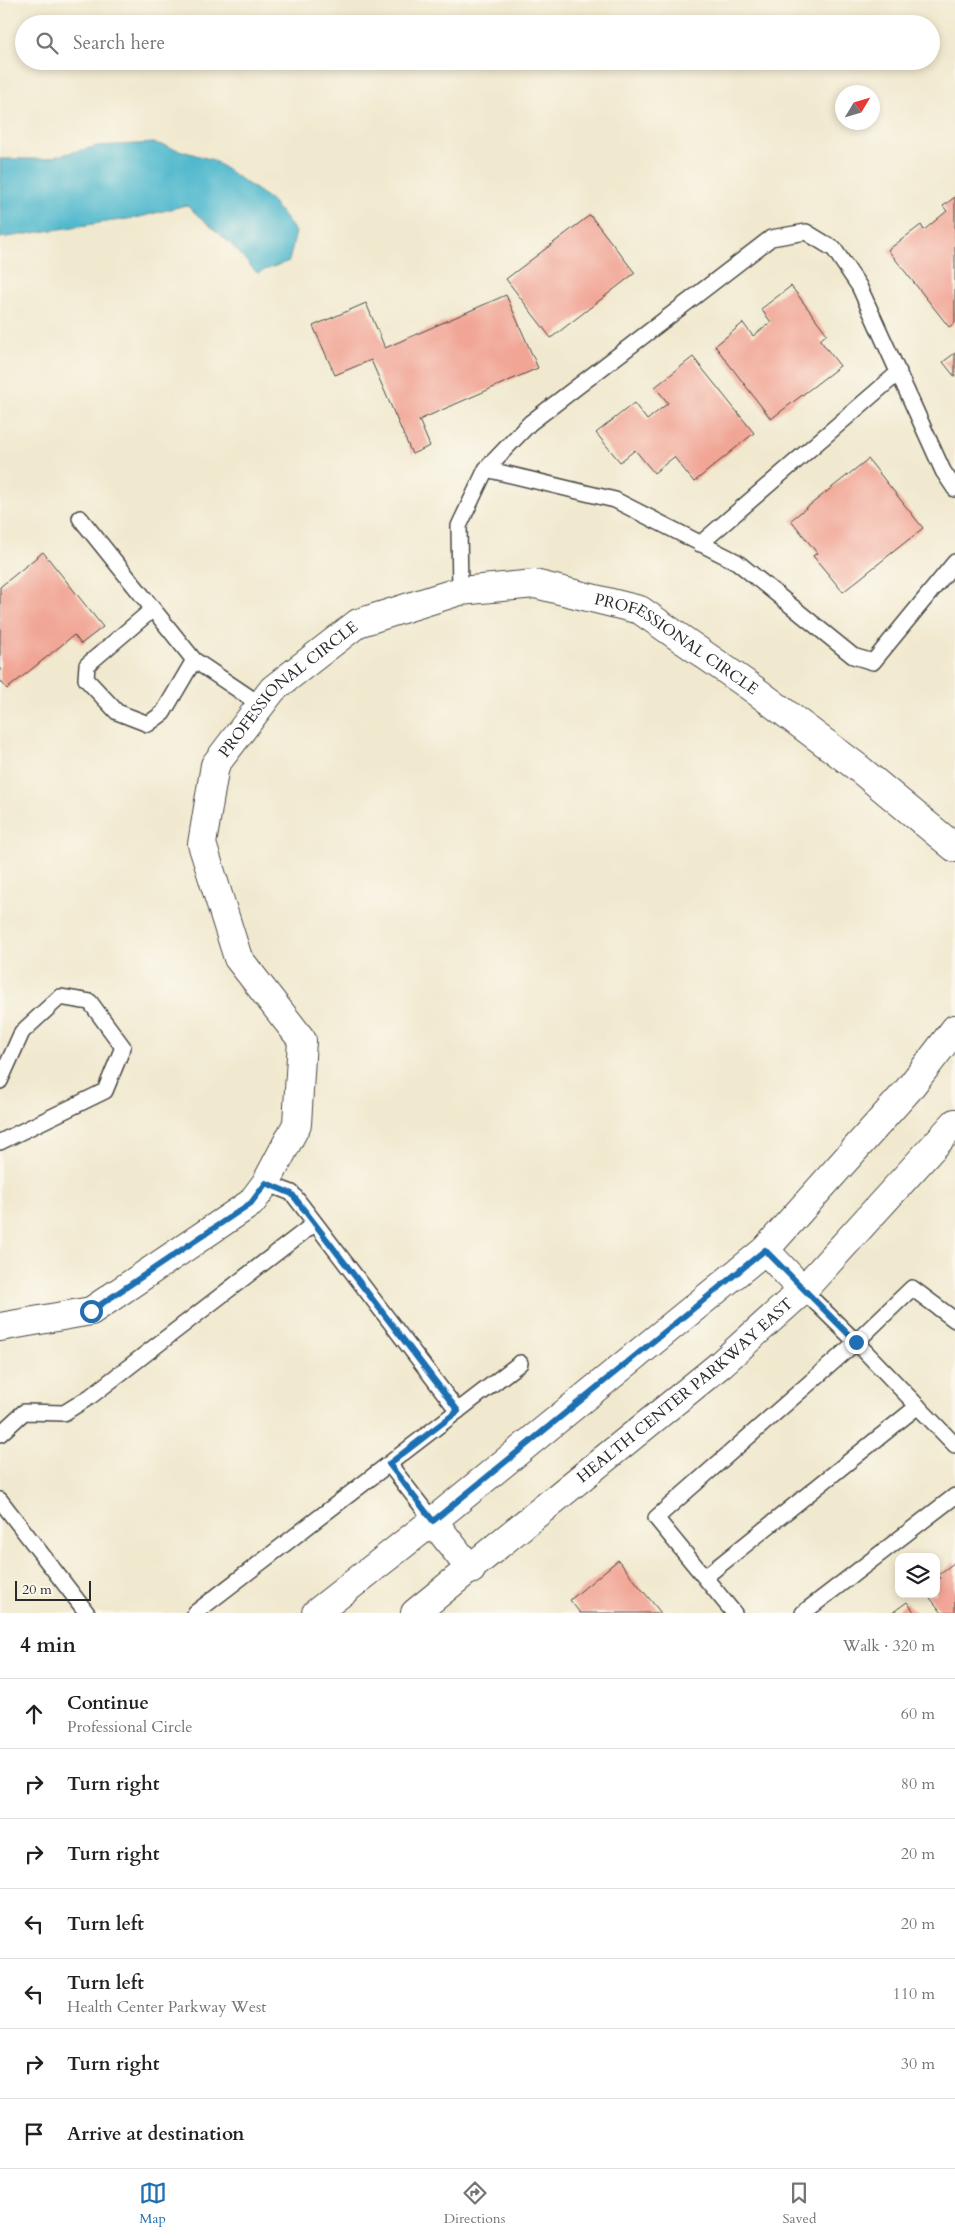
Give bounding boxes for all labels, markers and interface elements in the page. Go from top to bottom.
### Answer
search box [15,15,940,70]
icon: search [33,29,61,57]
text: Search here [73,30,165,56]
north arrow [835,85,880,130]
street label: PROFESSIONAL CIRCLE [592,588,763,700]
street label: PROFESSIONAL CIRCLE [214,616,363,762]
street label: HEALTH CENTER PARKWAY EAST [572,1293,798,1488]
route start [80,1300,103,1323]
route end [845,1331,868,1354]
map controls [895,1553,940,1598]
button: layers [895,1553,940,1598]
scale bar [15,1578,91,1601]
text: 20 m [22,1580,52,1599]
text: 4 min [20,1631,76,1660]
text: Walk · 320 m [843,1635,935,1657]
text: Continue [67,1690,149,1716]
icon: ahead [20,1700,48,1728]
text: 60 m [901,1703,935,1725]
text: Professional Circle [67,1716,193,1738]
icon: right [20,1770,48,1798]
text: Turn right [67,1771,159,1797]
text: 80 m [901,1773,935,1795]
icon: right [20,1840,48,1868]
text: Turn right [67,1841,159,1867]
text: 20 m [901,1843,935,1865]
icon: left [20,1910,48,1938]
text: Turn left [67,1911,144,1937]
text: 20 m [901,1913,935,1935]
text: Turn left [67,1970,144,1996]
icon: left [20,1980,48,2008]
text: 110 m [893,1983,935,2005]
text: Health Center Parkway West [67,1996,266,2018]
icon: right [20,2050,48,2078]
text: Turn right [67,2051,159,2077]
text: 30 m [901,2053,935,2075]
icon: arrive [20,2120,48,2148]
text: Arrive at destination [67,2121,244,2147]
tab: Map [139,2179,167,2228]
tab: Directions [444,2179,505,2228]
tab: Saved [782,2179,816,2228]

